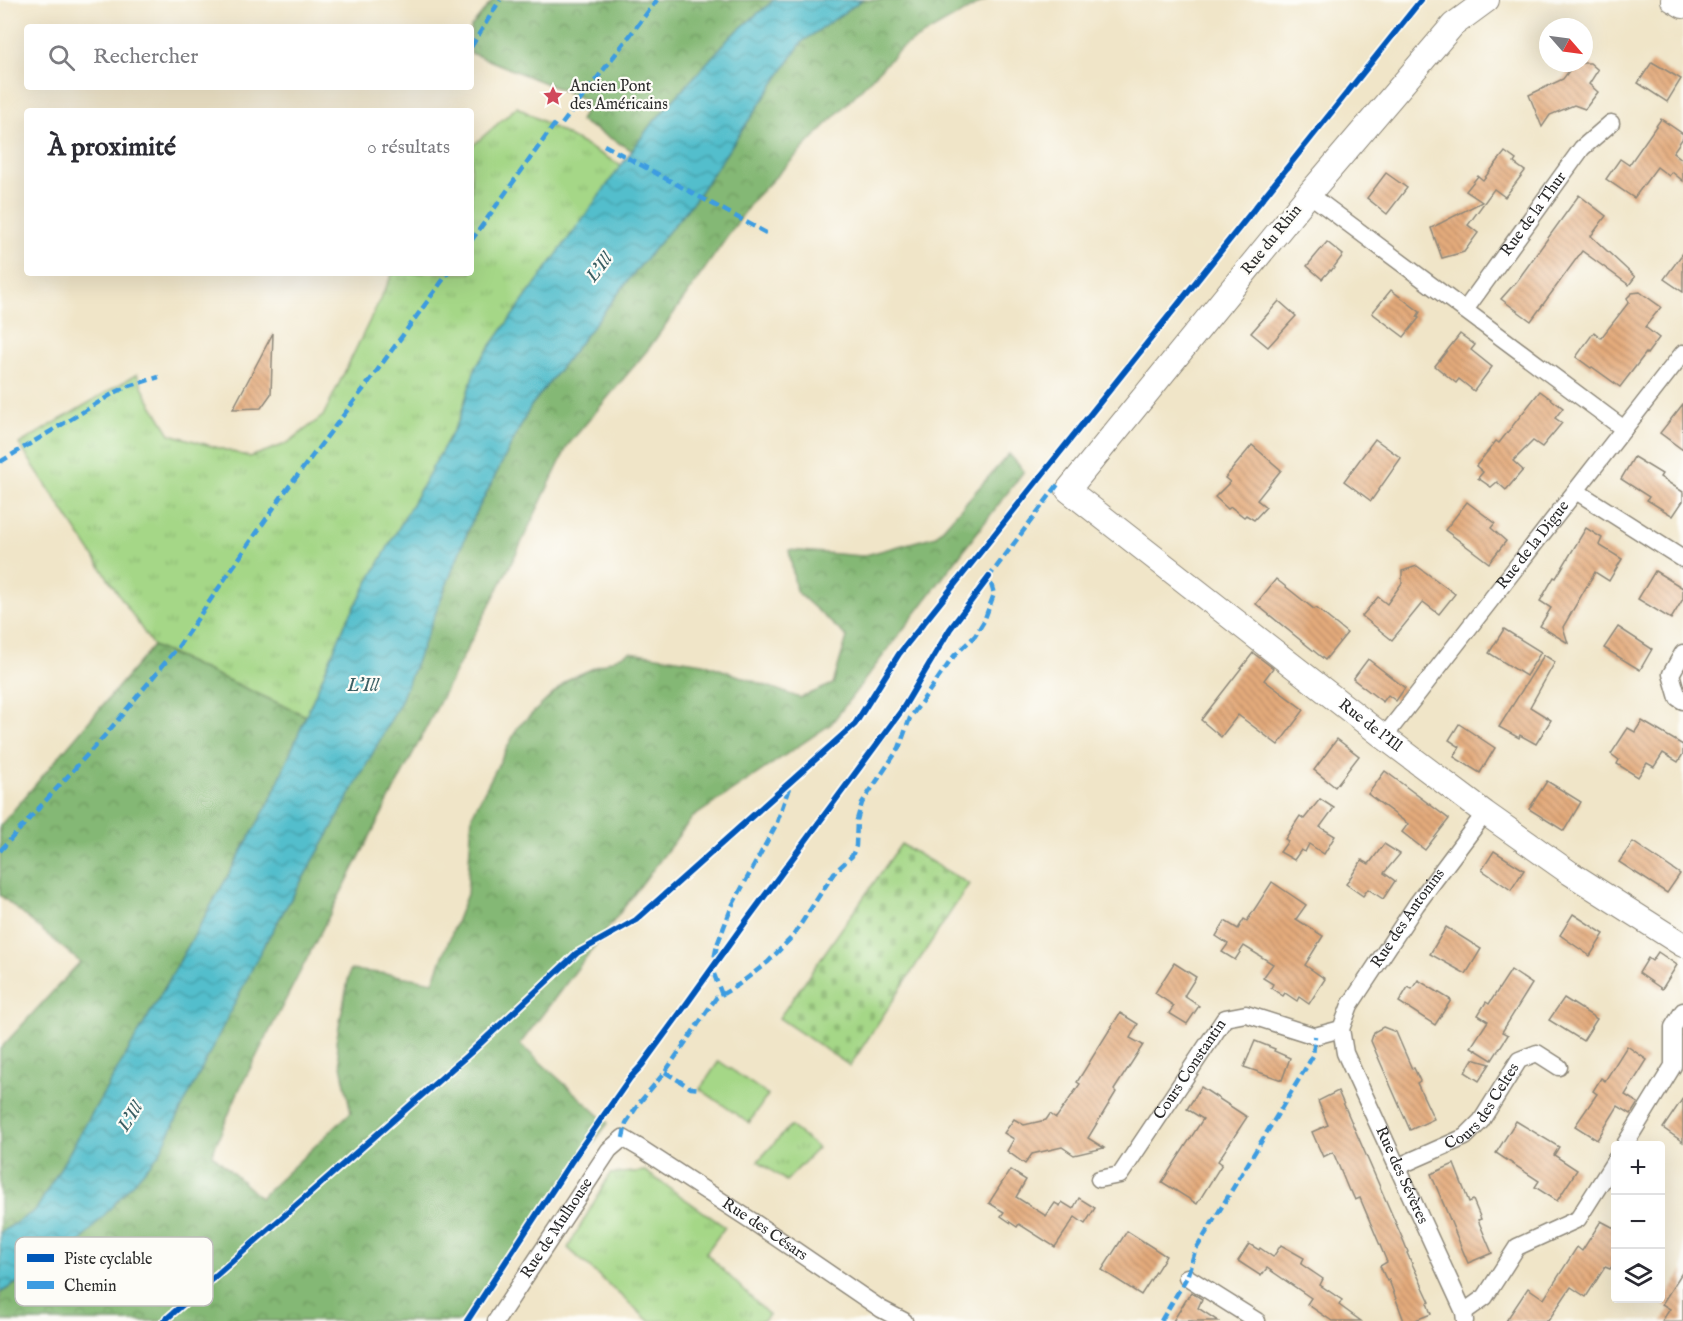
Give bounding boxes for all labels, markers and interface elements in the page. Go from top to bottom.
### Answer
north arrow [1539,18,1593,72]
search box [24,24,474,90]
icon: search [45,41,78,74]
text: Rechercher [93,43,198,71]
place label: Ancien Pont des Américains [569,77,668,115]
place icon: Ancien Pont des Américains [541,84,565,108]
text: À proximité [48,131,176,164]
text: 0 résultats [367,135,450,160]
street label: Rue de la Thur [1497,168,1571,261]
street label: Rue du Rhin [1237,200,1307,279]
water label: L'Ill [581,247,620,288]
street label: Rue de la Digue [1493,497,1574,594]
water label: L'Ill [347,675,380,698]
street label: Rue de l'Ill [1334,695,1406,757]
street label: Rue des Antonins [1367,864,1450,972]
street label: Cours Constantin [1150,1015,1231,1124]
street label: Cours des Celtes [1441,1059,1525,1155]
water label: L'Ill [113,1096,150,1137]
street label: Rue des Sévères [1370,1123,1432,1228]
map controls [1611,1141,1665,1303]
button: + [1611,1141,1665,1195]
street label: Rue de Mulhouse [517,1174,598,1282]
street label: Rue des Césars [718,1194,811,1266]
button: − [1611,1195,1665,1249]
legend [15,1237,213,1306]
button: layers [1611,1249,1665,1303]
text: Piste cyclable [64,1250,152,1270]
text: Chemin [64,1277,117,1297]

